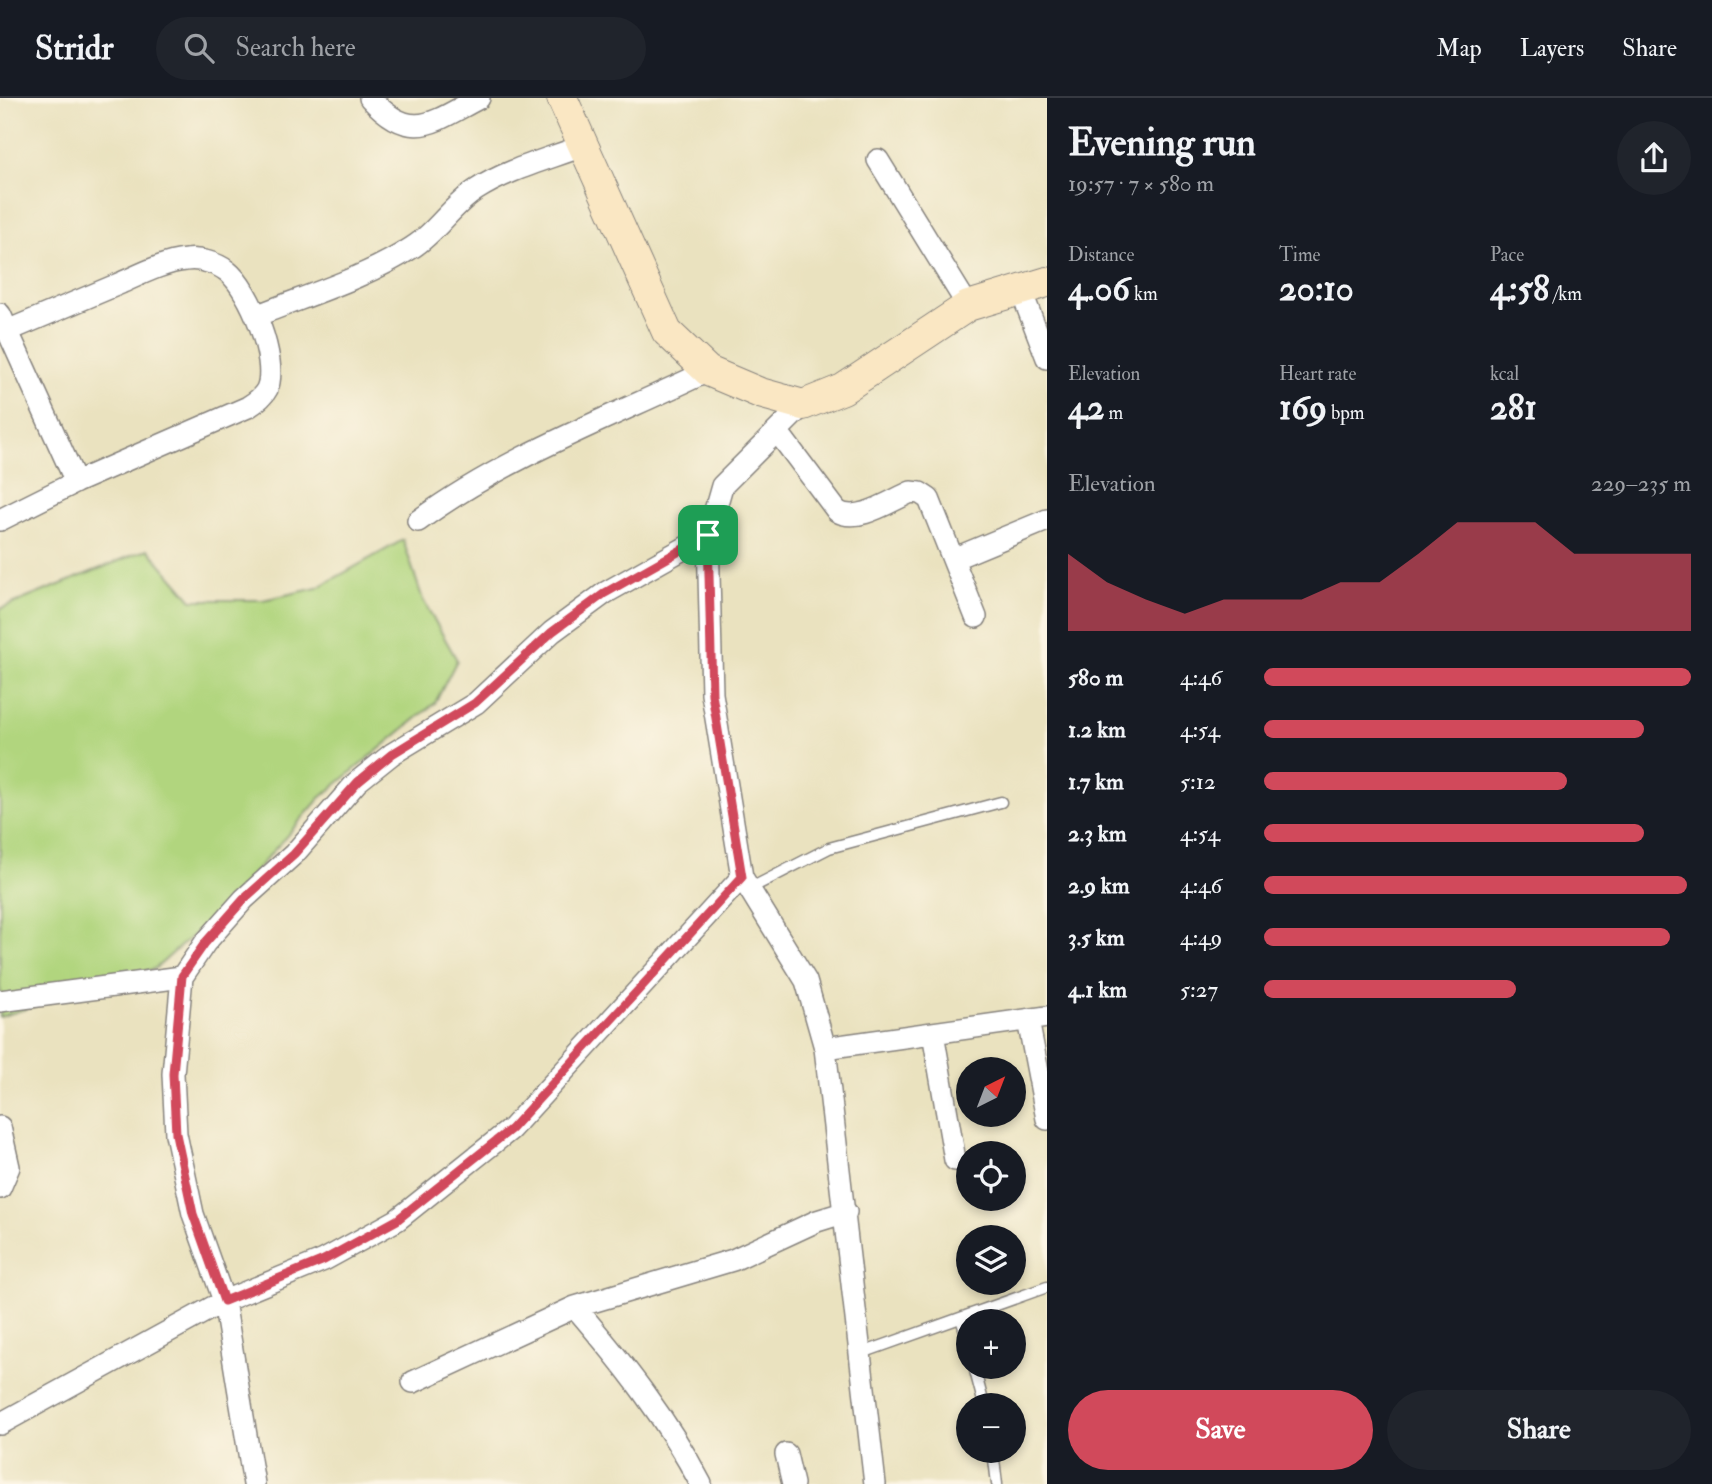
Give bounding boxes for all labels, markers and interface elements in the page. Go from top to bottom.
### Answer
search box [156,17,646,80]
text: Stridr [35,28,114,69]
icon: search [180,29,218,67]
text: Search here [236,32,356,64]
text: Map [1437,33,1482,64]
text: Layers [1520,33,1584,64]
text: Share [1622,33,1677,64]
text: Evening run [1068,119,1256,167]
button: share [1617,121,1691,195]
text: 19:57 · 7 × 580 m [1068,169,1214,198]
text: Distance [1068,243,1134,267]
text: Time [1279,243,1321,267]
text: Pace [1490,243,1524,267]
text: 4.06 [1068,267,1130,311]
text: 20:10 [1279,267,1354,311]
text: 4:58 [1490,267,1549,311]
text: km [1130,282,1158,306]
text: /km [1549,282,1582,306]
text: Elevation [1068,362,1140,386]
text: Heart rate [1279,362,1356,386]
text: kcal [1490,362,1519,386]
text: 42 [1068,386,1105,430]
text: 169 [1279,386,1327,430]
text: 281 [1490,386,1537,430]
text: m [1105,401,1123,425]
text: bpm [1327,401,1365,425]
text: Elevation [1068,469,1156,498]
text: 229–235 m [1591,469,1691,498]
pin [678,505,738,565]
icon: arrive [689,516,727,554]
text: 580 m [1068,663,1123,692]
text: 4:46 [1180,663,1222,692]
text: 1.2 km [1068,715,1126,744]
text: 4:54 [1180,715,1220,744]
text: 1.7 km [1068,767,1124,796]
text: 5:12 [1180,767,1216,796]
text: 2.3 km [1068,819,1127,848]
text: 4:54 [1180,819,1220,848]
text: 2.9 km [1068,871,1130,900]
text: 4:46 [1180,871,1222,900]
text: 3.5 km [1068,923,1125,952]
text: 4:49 [1180,923,1222,952]
text: 4.1 km [1068,975,1127,1004]
text: 5:27 [1180,975,1218,1004]
north arrow [956,1057,1026,1127]
map controls [956,1057,1026,1463]
button: locate [956,1141,1026,1211]
button: layers [956,1225,1026,1295]
button: + [956,1309,1026,1379]
button: Save [1068,1390,1373,1470]
button: Share [1387,1390,1691,1470]
button: − [956,1393,1026,1463]

